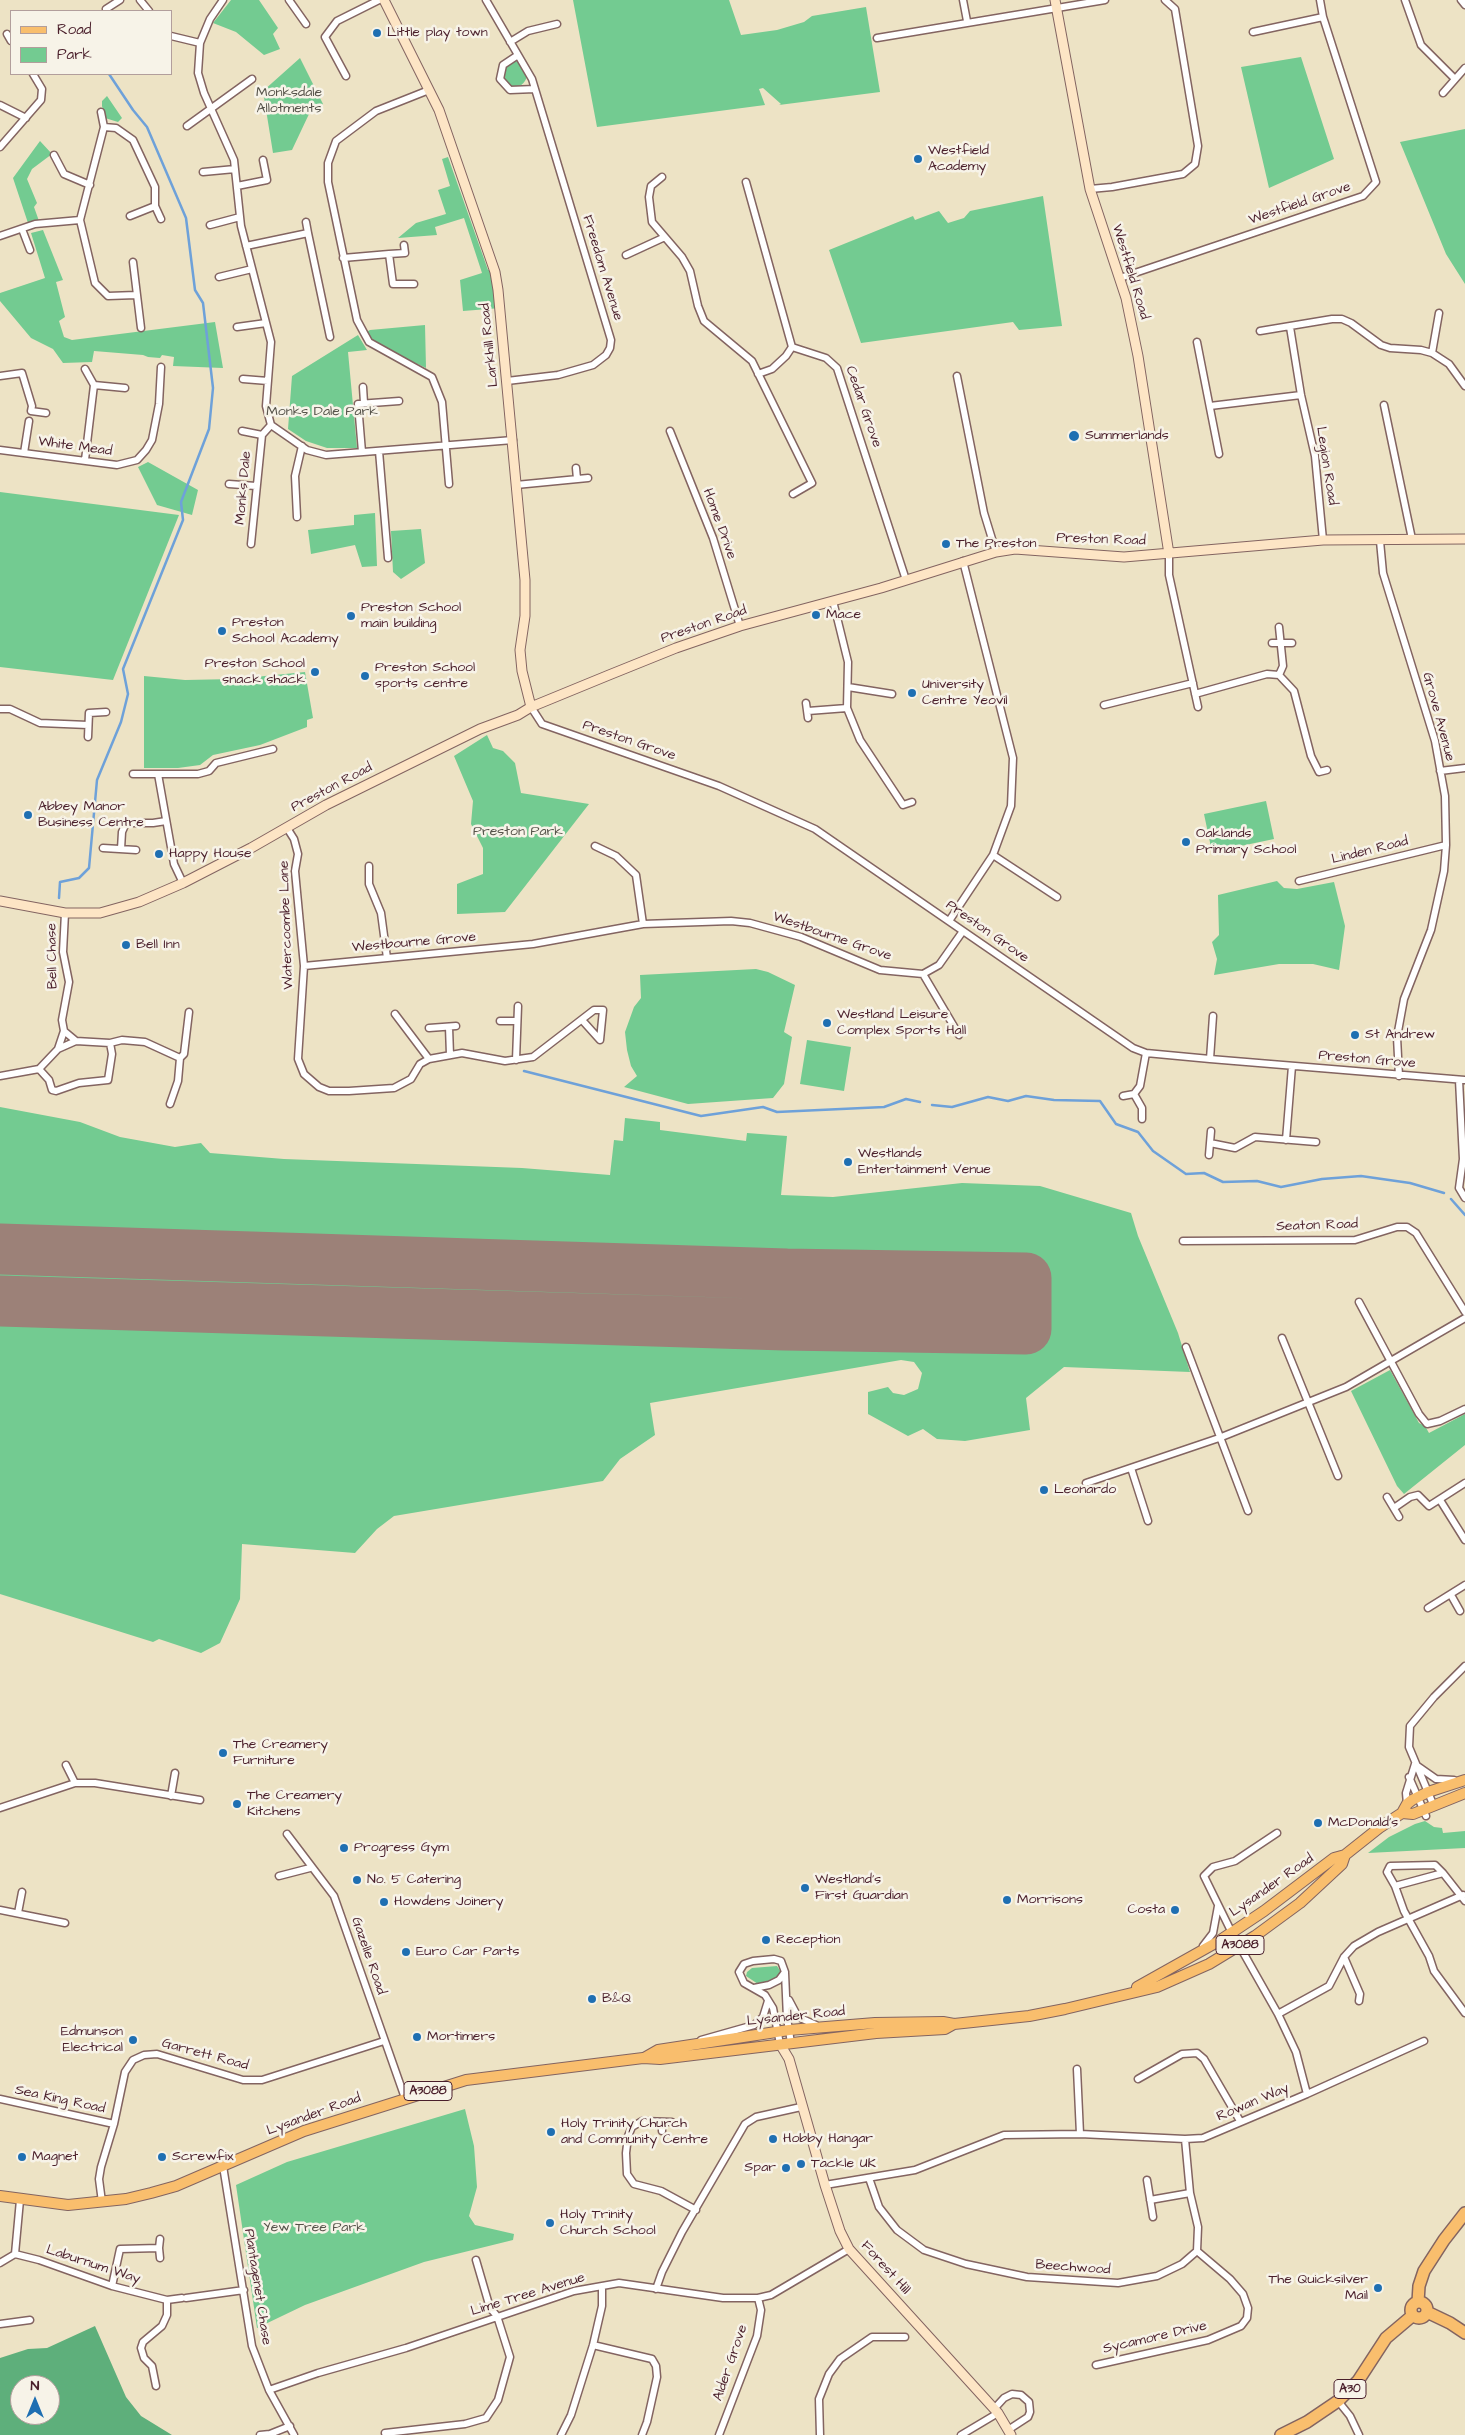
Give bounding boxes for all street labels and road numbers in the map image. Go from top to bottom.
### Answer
street label: Westfield Grove [1247,179,1353,229]
street label: Freedom Avenue [578,213,626,323]
street label: Westfield Road [1108,222,1152,322]
street label: Larkhill Road [477,302,503,388]
street label: Cedar Grove [841,364,885,450]
street label: Legion Road [1312,426,1340,506]
street label: White Mead [37,433,113,461]
street label: Monks Dale [232,451,256,525]
street label: Home Drive [698,486,740,562]
street label: Preston Road [1056,530,1146,550]
street label: Preston Road [659,602,749,648]
street label: Grove Avenue [1418,671,1458,763]
street label: Preston Grove [580,717,678,765]
street label: Preston Road [289,760,375,816]
street label: Linden Road [1330,833,1410,869]
street label: Watercoombe Lane [276,860,298,990]
street label: Preston Grove [942,897,1032,967]
street label: Westbourne Grove [770,909,894,965]
street label: Bell Chase [44,923,62,989]
street label: Westbourne Grove [351,929,477,957]
street label: Preston Grove [1318,1047,1416,1073]
street label: Seaton Road [1276,1216,1358,1236]
street label: Lysander Road [1227,1851,1317,1921]
street label: Gazelle Road [347,1915,389,1997]
road number: A3088 [1216,1936,1264,1954]
street label: Lysander Road [746,2003,846,2031]
street label: Garrett Road [160,2035,250,2075]
street label: Rowan Way [1214,2080,1292,2126]
street label: Sea King Road [13,2082,107,2118]
road number: A3088 [404,2082,452,2100]
street label: Lysander Road [265,2090,363,2140]
street label: Plantagenet Chase [240,2228,274,2346]
street label: Forest Hill [857,2238,913,2298]
street label: Laburnum Way [44,2242,142,2288]
street label: Beechwood [1035,2257,1111,2279]
street label: Lime Tree Avenue [469,2270,587,2320]
street label: Sycamore Drive [1101,2318,1209,2358]
street label: Alder Grove [710,2323,752,2403]
road number: A30 [1334,2380,1366,2398]

